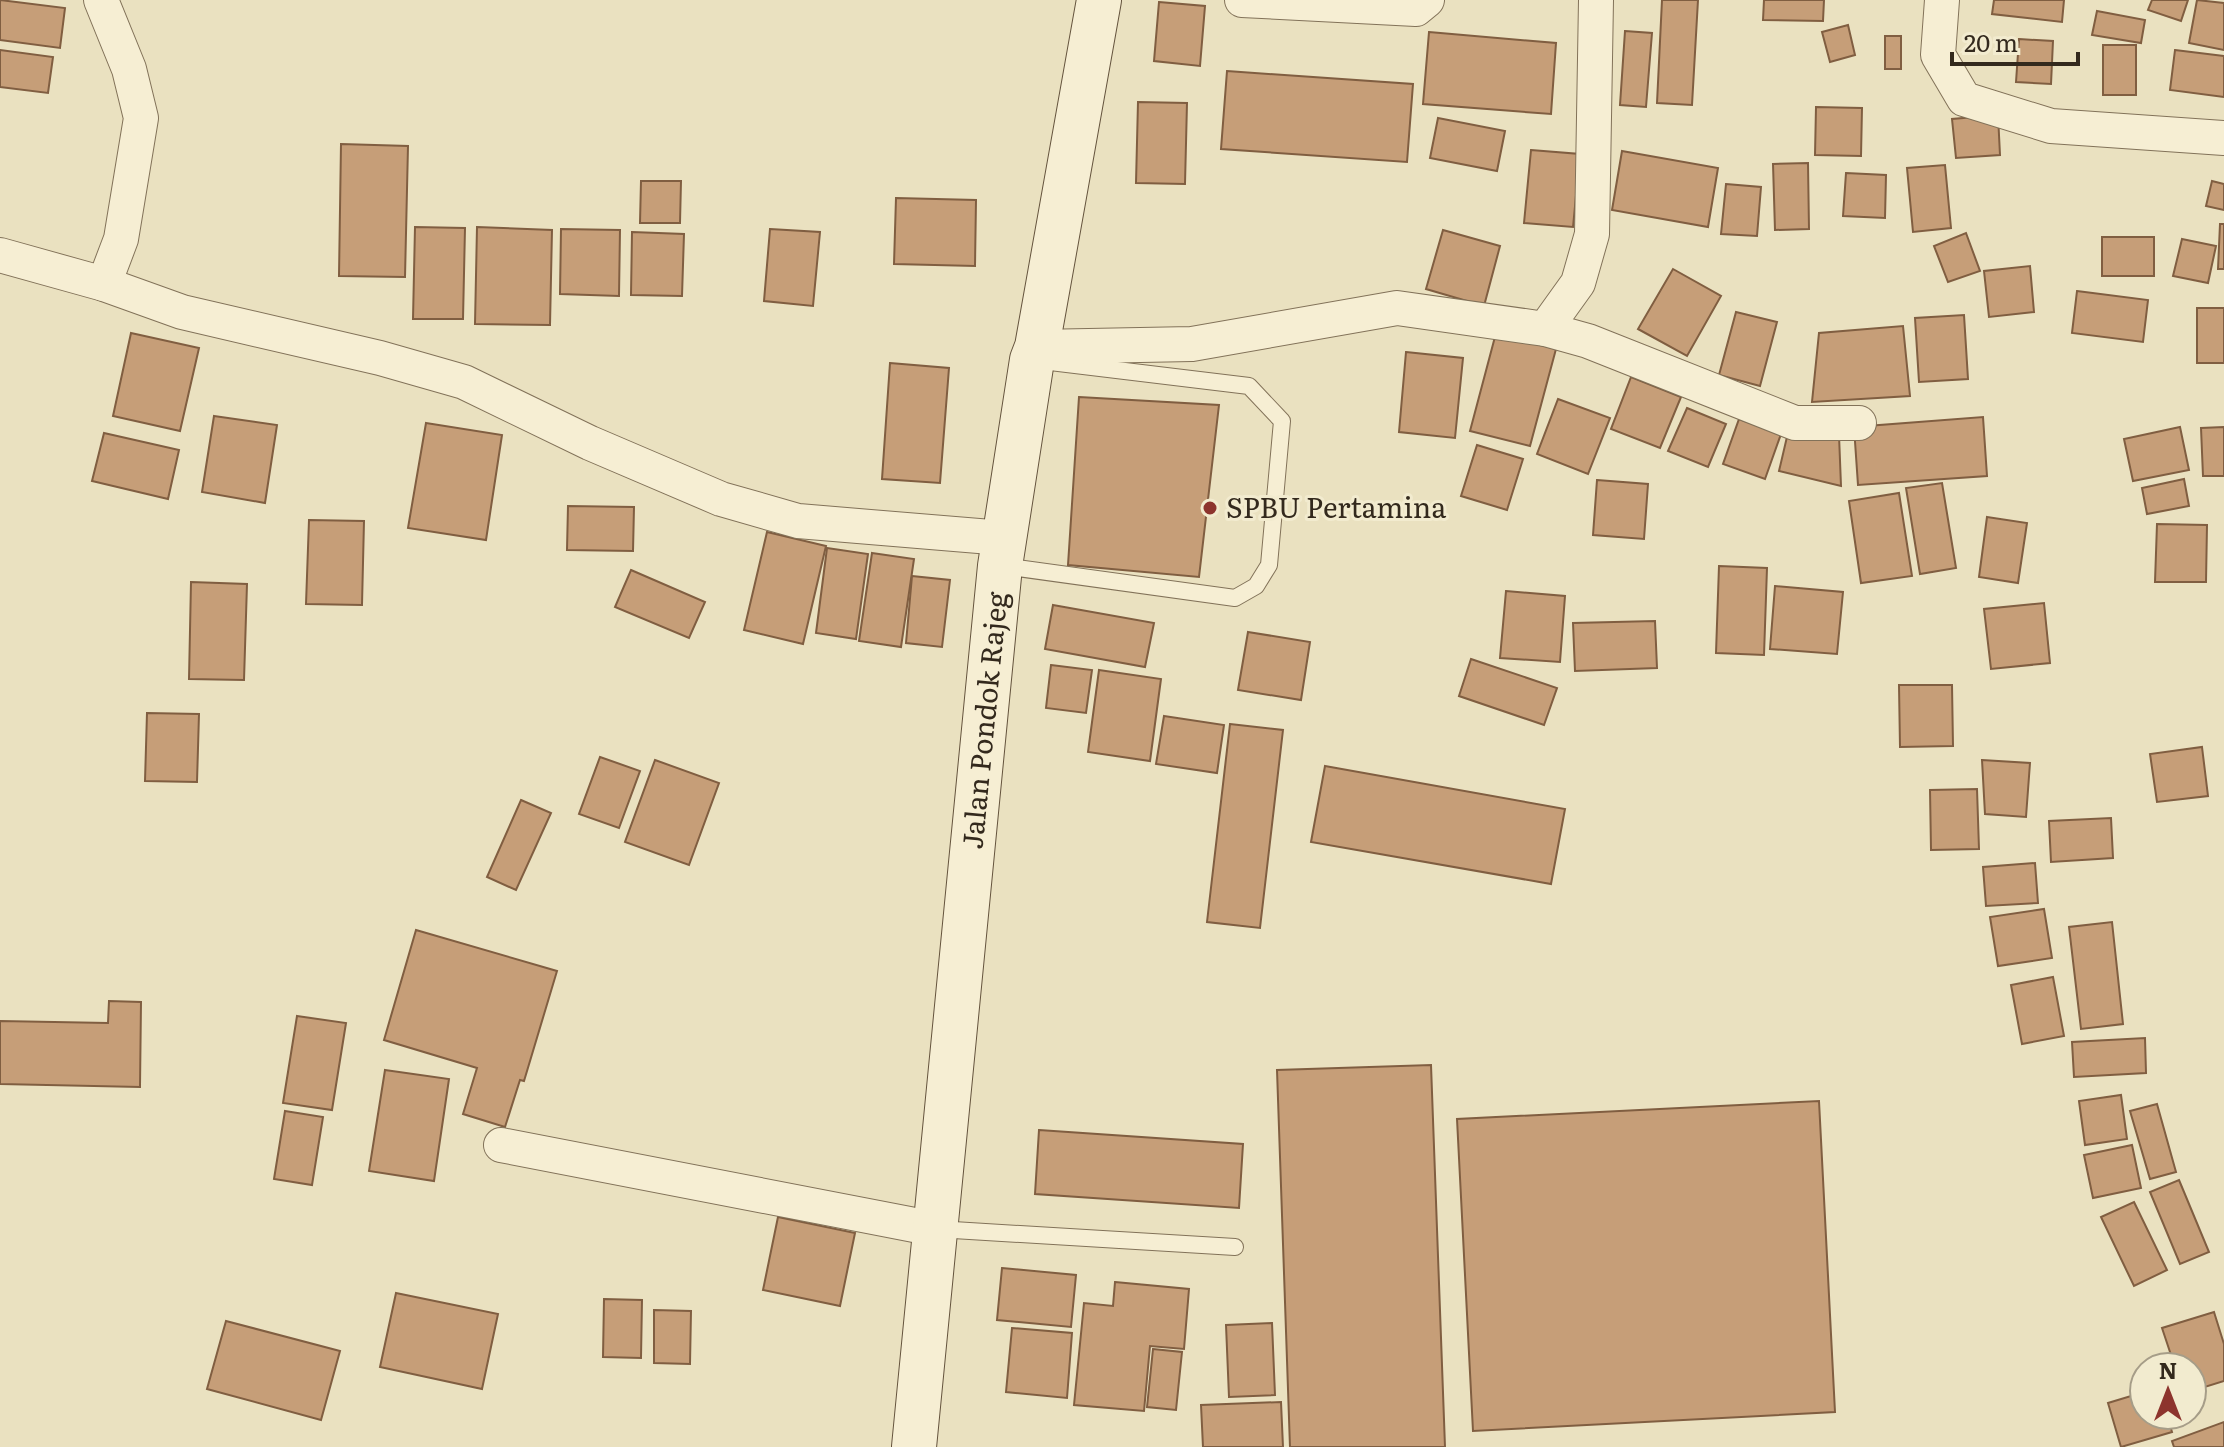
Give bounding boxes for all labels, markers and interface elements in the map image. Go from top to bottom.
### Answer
scale bar [1952,16,2078,66]
text: 20 m [1964,24,2018,59]
place label: SPBU Pertamina [1226,485,1446,527]
marker: SPBU Pertamina [1201,499,1219,517]
street label: Jalan Pondok Rajeg [949,589,1016,851]
north arrow [2128,1351,2208,1431]
text: N [2159,1353,2177,1386]

